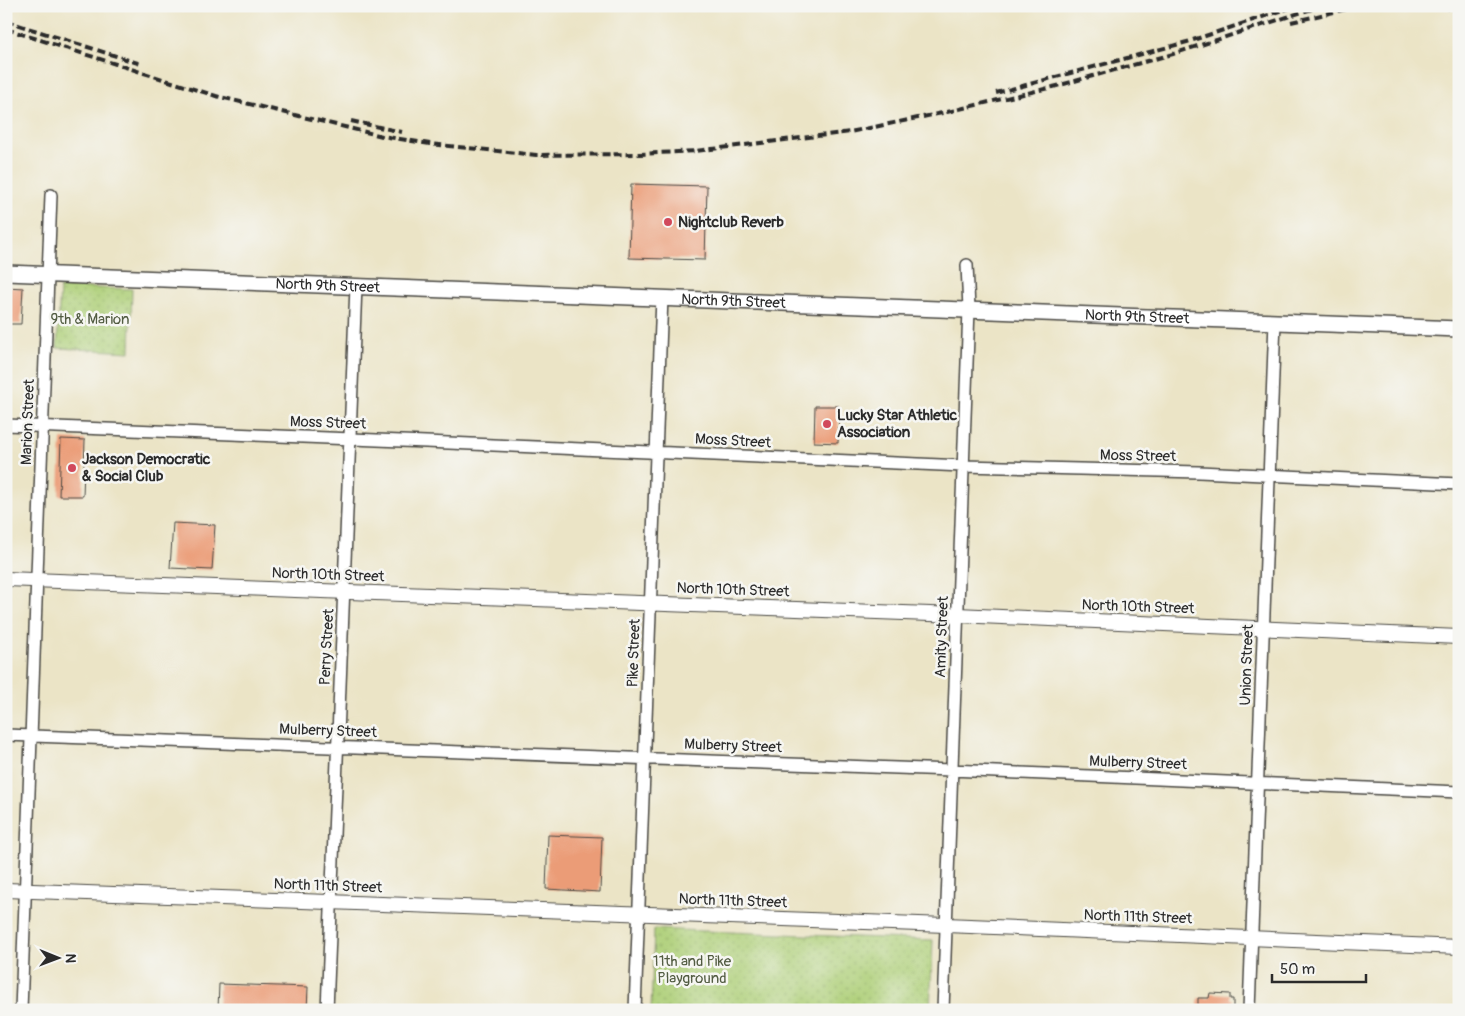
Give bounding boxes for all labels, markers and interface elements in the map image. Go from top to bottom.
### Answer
place label: Nightclub Reverb [678,213,784,232]
marker: Nightclub Reverb [662,216,674,228]
street label: North 9th Street [275,274,381,297]
street label: North 9th Street [681,290,787,313]
street label: North 9th Street [1084,305,1191,328]
park label: 9th & Marion [51,310,129,329]
street label: Marion Street [17,378,39,465]
place label: Lucky Star Athletic Association [837,406,957,442]
street label: Moss Street [290,412,367,434]
marker: Lucky Star Athletic Association [821,418,833,430]
street label: Moss Street [694,430,772,453]
street label: Moss Street [1100,446,1177,466]
place label: Jackson Democratic & Social Club [82,450,211,486]
marker: Jackson Democratic & Social Club [66,462,78,474]
street label: North 10th Street [271,564,386,586]
street label: North 10th Street [676,579,791,601]
street label: Amity Street [931,595,953,678]
street label: North 10th Street [1081,596,1196,618]
street label: Perry Street [316,607,339,686]
street label: Pike Street [623,617,645,688]
street label: Union Street [1236,623,1258,706]
street label: Mulberry Street [279,720,378,742]
street label: Mulberry Street [684,735,783,757]
street label: Mulberry Street [1089,752,1188,774]
street label: North 11th Street [273,875,384,897]
street label: North 11th Street [678,890,789,912]
street label: North 11th Street [1083,906,1194,928]
north arrow [32,934,82,984]
scale bar [1272,951,1366,983]
park label: 11th and Pike Playground [653,952,732,988]
text: N [62,953,79,963]
text: 50 m [1280,960,1315,979]

